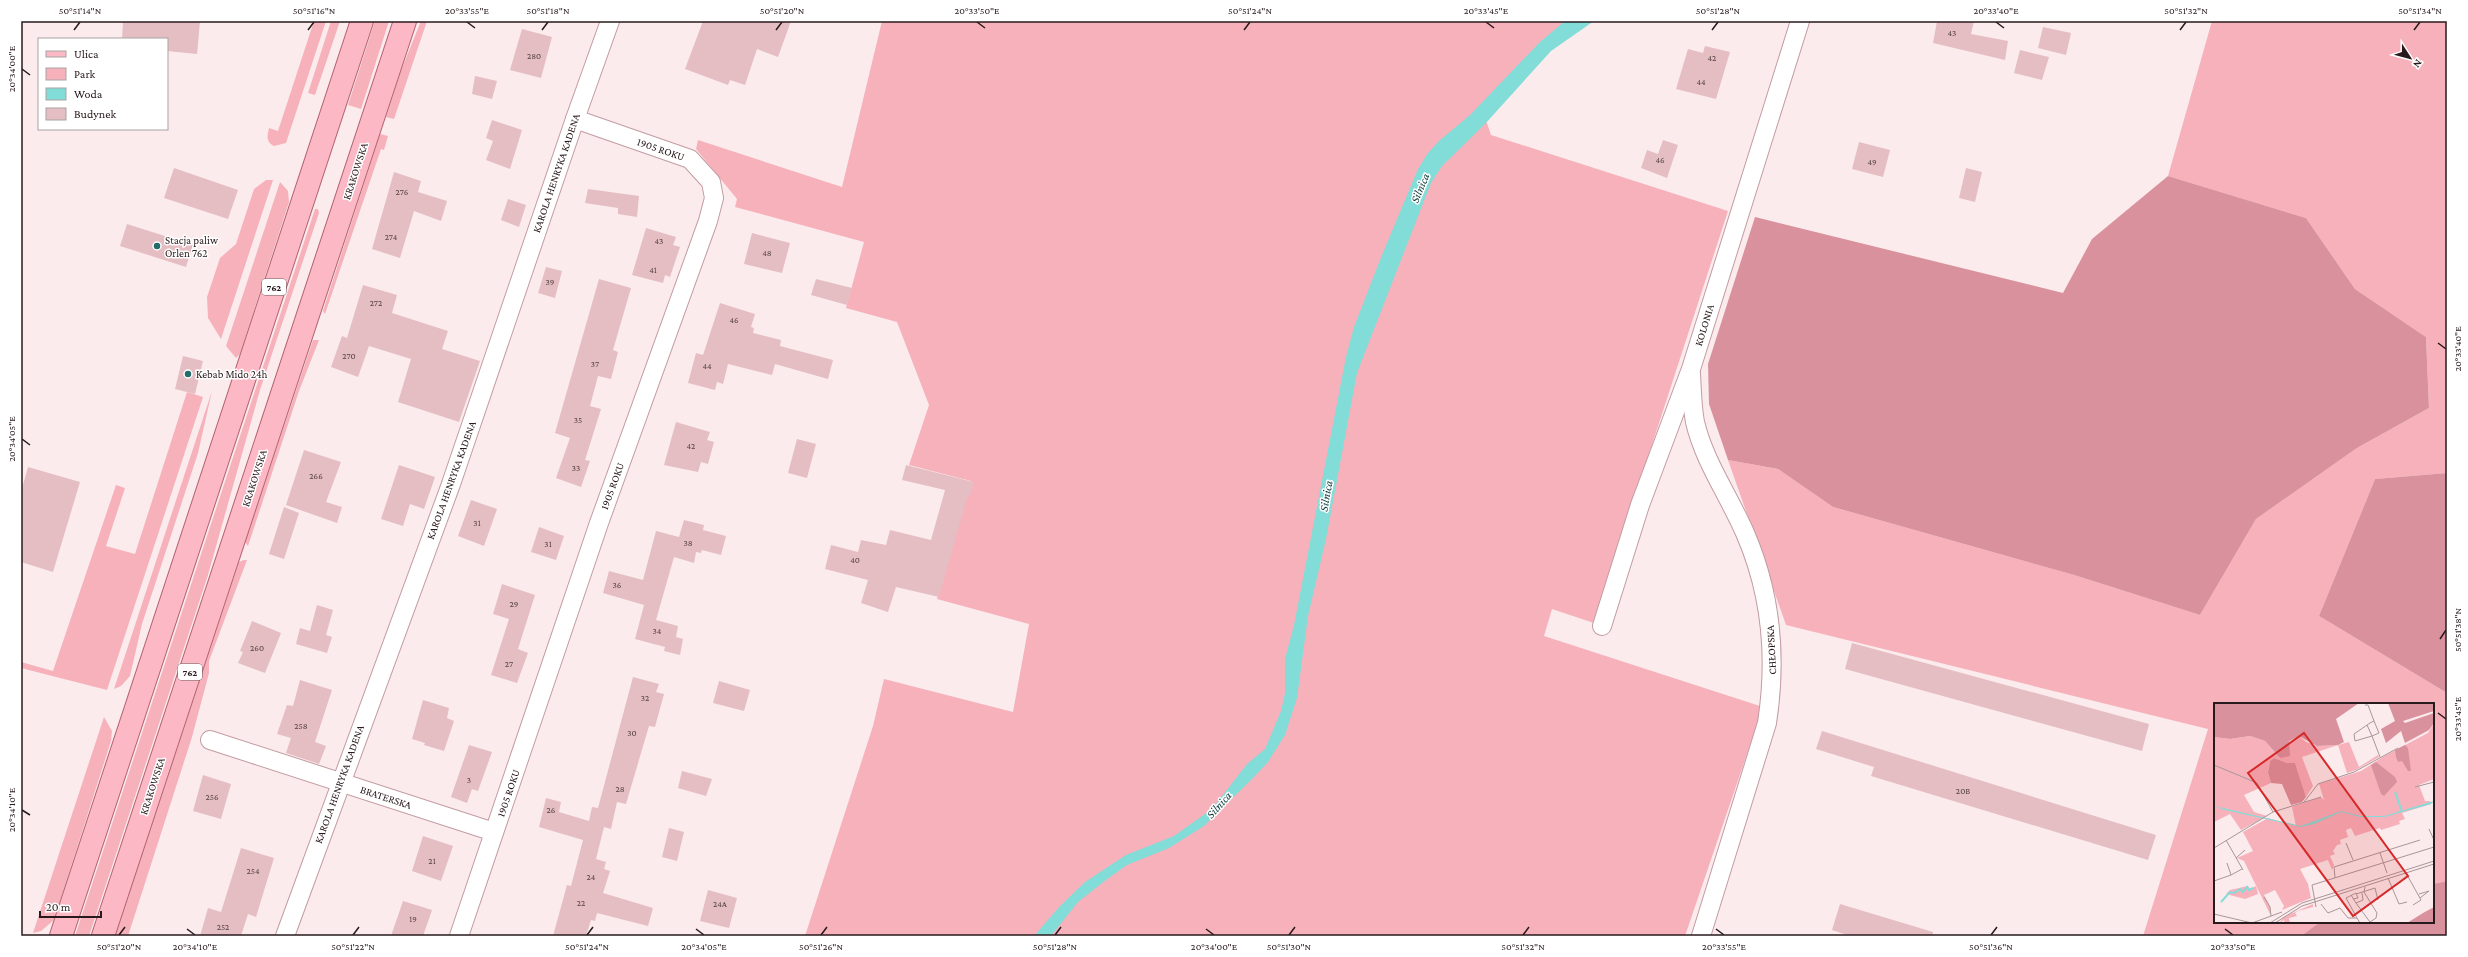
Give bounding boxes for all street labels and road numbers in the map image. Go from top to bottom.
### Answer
street label: KAROLA HENRYKA KADENA [530,111,582,234]
street label: 1905 ROKU [636,135,686,163]
street label: KRAKOWSKA [340,140,370,201]
road number: 762 [262,279,286,295]
street label: KOLONIA [1692,302,1716,347]
street label: KAROLA HENRYKA KADENA [424,418,478,541]
street label: KRAKOWSKA [239,447,269,508]
street label: 1905 ROKU [598,461,626,511]
street label: CHŁOPSKA [1764,624,1778,675]
road number: 762 [178,664,202,680]
street label: KAROLA HENRYKA KADENA [312,722,366,845]
street label: KRAKOWSKA [137,755,167,816]
street label: 1905 ROKU [494,768,522,818]
street label: BRATERSKA [359,783,414,811]

